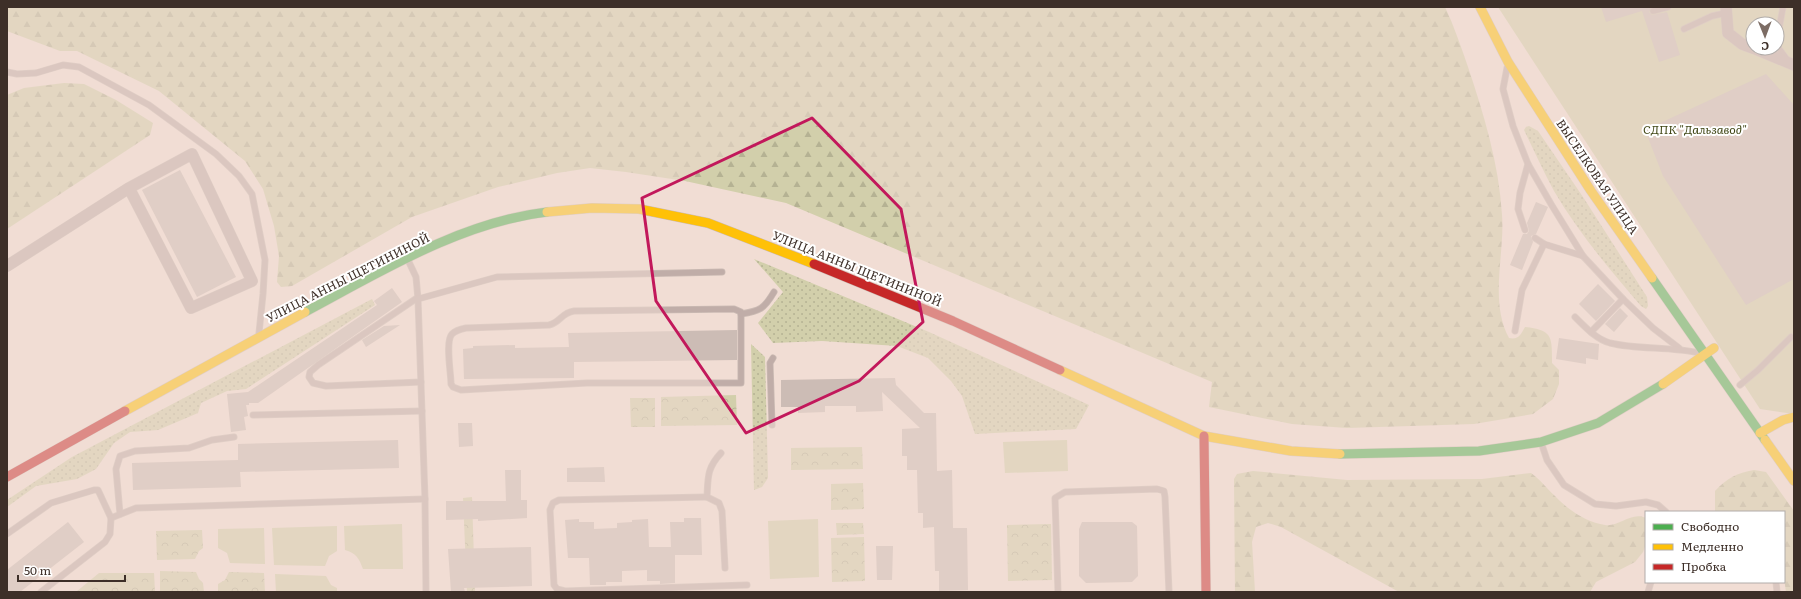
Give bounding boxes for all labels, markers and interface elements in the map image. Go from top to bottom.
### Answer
north arrow [1745,16,1785,56]
text: С [1761,39,1769,55]
street label: ВЫСЕЛКОВАЯ УЛИЦА [1552,115,1643,238]
park label: СДПК "Дальзавод" [1643,120,1747,138]
street label: УЛИЦА АННЫ ЩЕТИНИНОЙ [770,226,945,310]
street label: УЛИЦА АННЫ ЩЕТИНИНОЙ [263,228,432,326]
legend [1645,511,1785,583]
text: Свободно [1681,517,1739,535]
text: Медленно [1681,537,1744,555]
scale bar [18,557,125,583]
text: Пробка [1681,557,1727,575]
text: 50 m [24,561,51,579]

